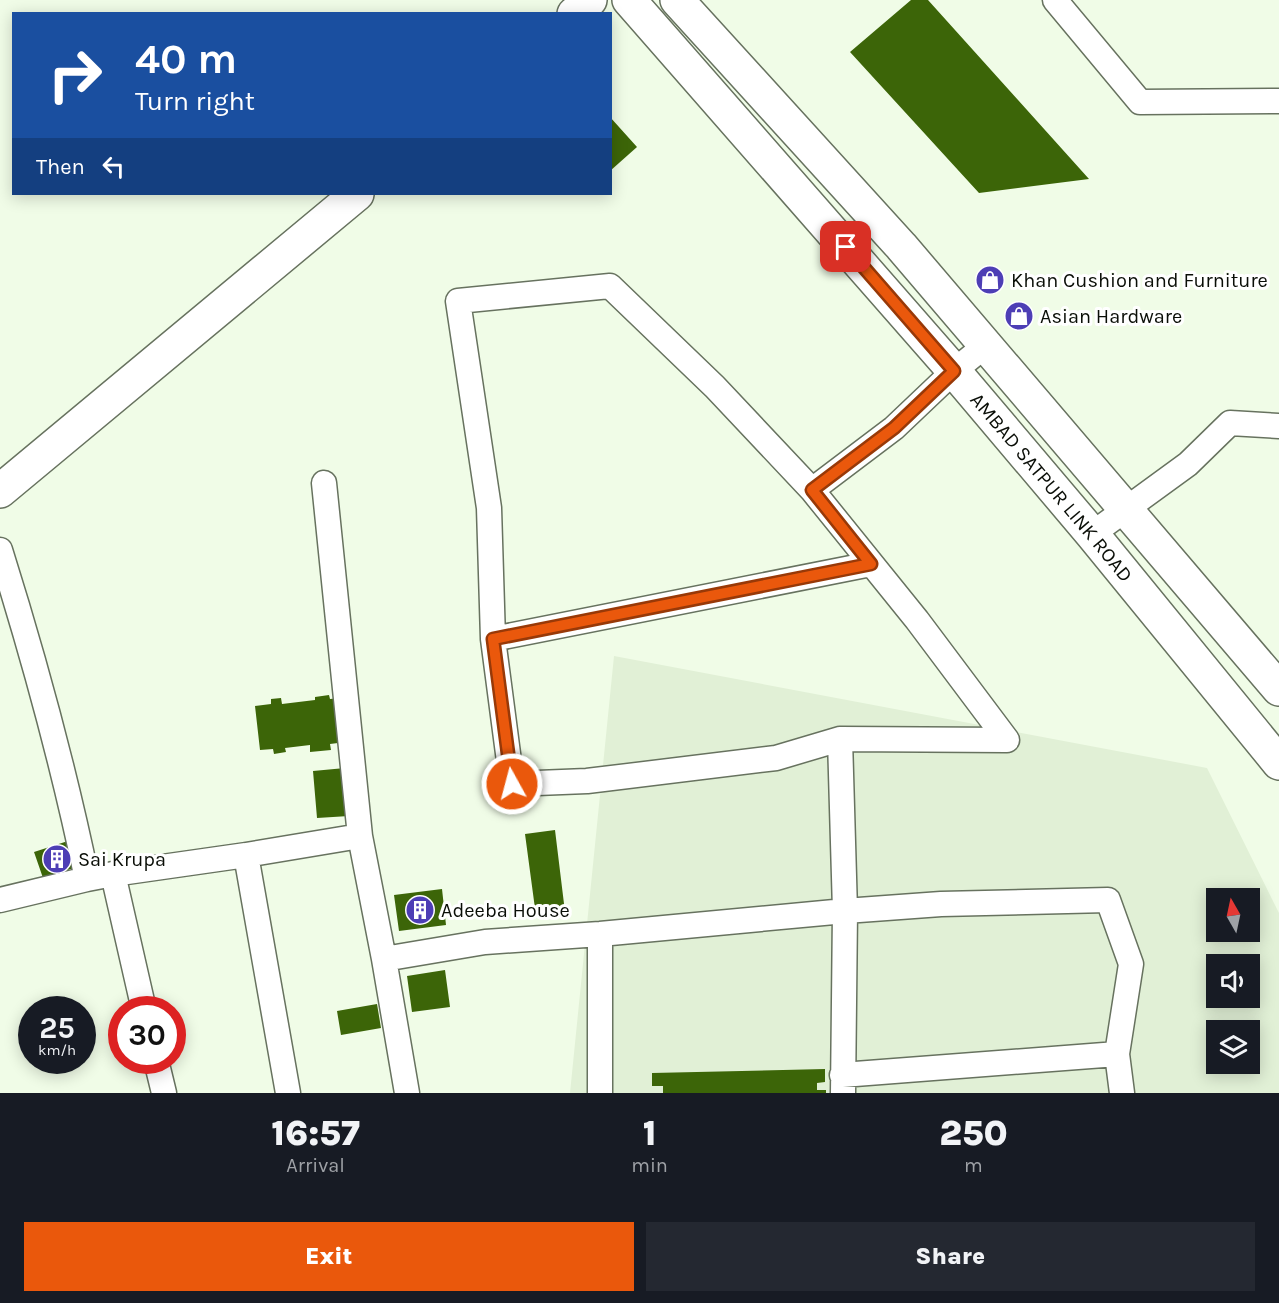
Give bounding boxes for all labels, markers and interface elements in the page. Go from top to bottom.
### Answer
text: 40 m [135,34,237,84]
icon: right [36,36,114,114]
text: Turn right [135,85,255,117]
icon: left [97,150,130,183]
text: Then [36,154,85,180]
pin [820,221,871,272]
icon: arrive [829,230,862,263]
shop icon: Khan Cushion and Furniture [974,264,1006,296]
place label: Khan Cushion and Furniture [1011,269,1268,292]
shop icon: Asian Hardware [1003,300,1035,332]
place label: Asian Hardware [1040,305,1182,328]
street label: AMBAD SATPUR LINK ROAD [966,388,1138,586]
position arrow [480,752,544,816]
building icon: Sai Krupa [41,843,73,875]
place label: Sai Krupa [78,848,166,871]
north arrow [1206,888,1260,942]
map controls [1206,888,1260,1074]
building icon: Adeeba House [404,894,436,926]
place label: Adeeba House [441,899,570,922]
button: sound [1206,954,1260,1008]
speed limit sign: 30 [108,996,186,1074]
text: 25 [39,1010,75,1046]
button: layers [1206,1020,1260,1074]
text: km/h [38,1041,76,1059]
text: 16:57 [271,1112,360,1154]
text: 1 [643,1112,656,1154]
text: 250 [939,1112,1008,1154]
text: Arrival [286,1154,345,1177]
text: min [631,1154,668,1177]
text: m [964,1154,983,1177]
button: Exit [24,1222,634,1291]
button: Share [646,1222,1255,1291]

